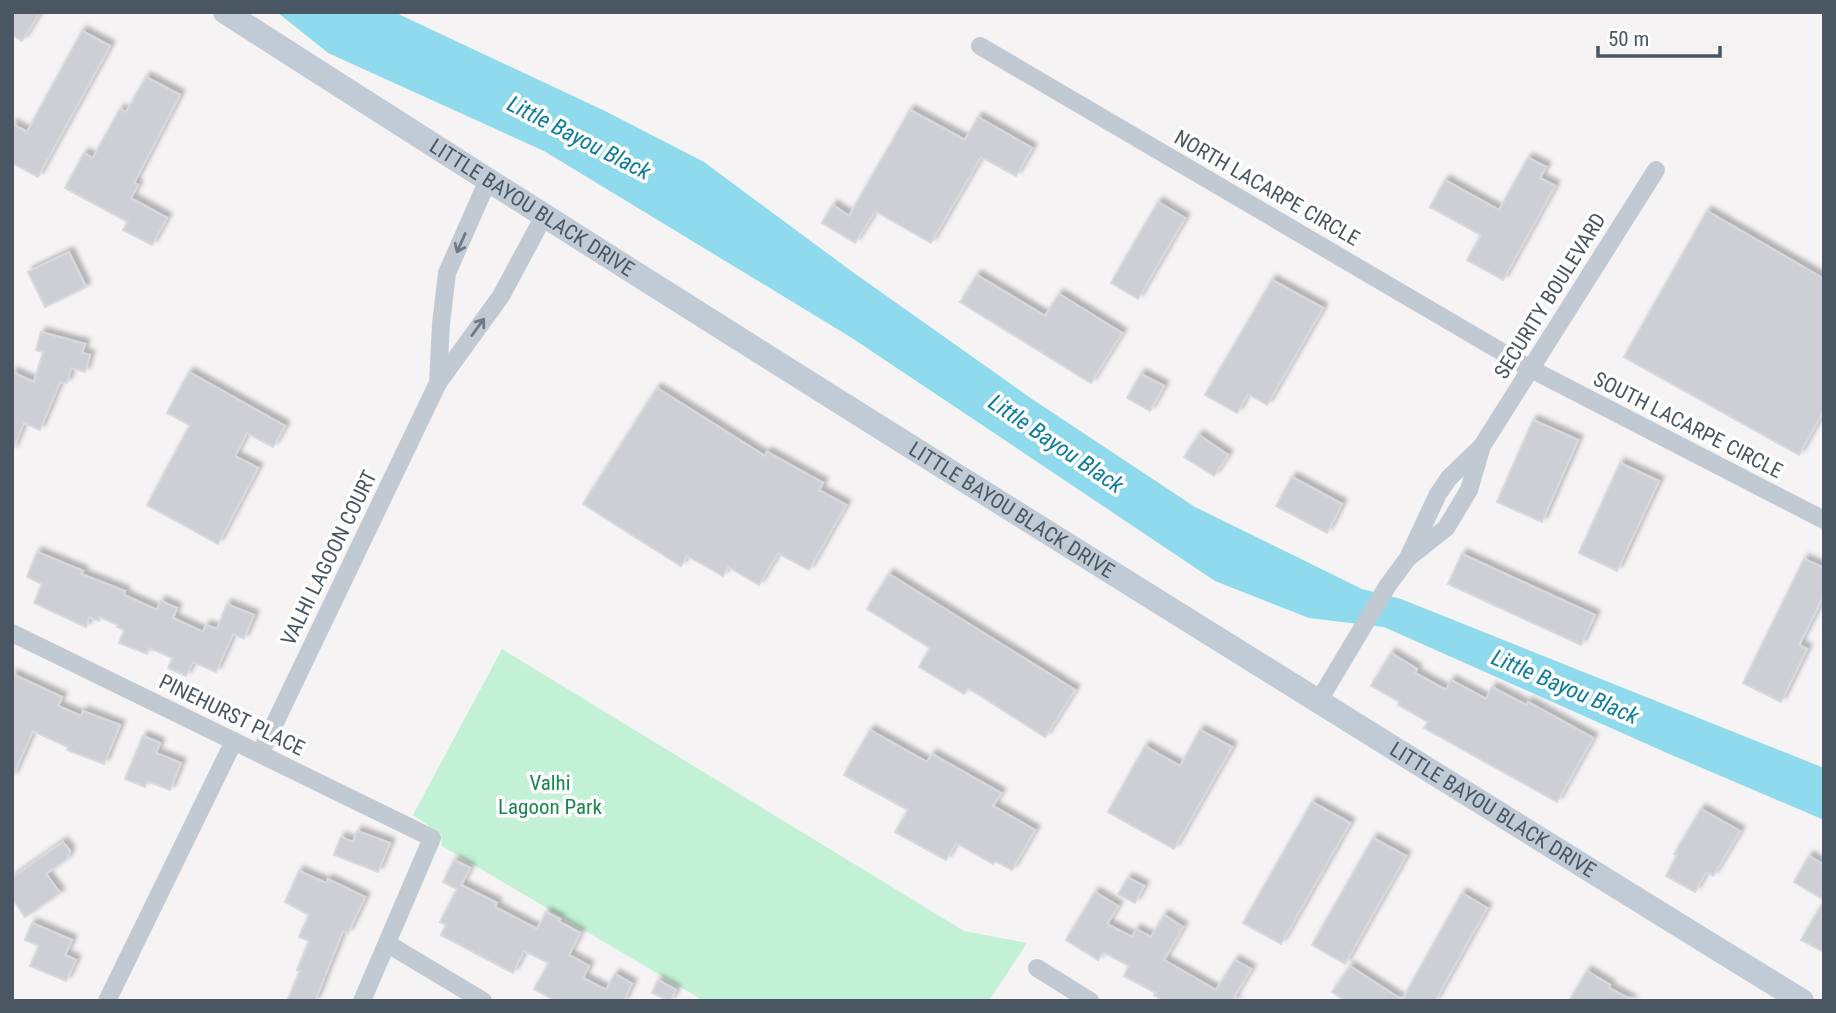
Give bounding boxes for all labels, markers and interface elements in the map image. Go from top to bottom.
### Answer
scale bar [1598,14,1720,58]
text: 50 m [1608,27,1649,51]
water label: Little Bayou Black [503,90,656,186]
street label: NORTH LACARPE CIRCLE [1170,125,1364,251]
street label: LITTLE BAYOU BLACK DRIVE [425,134,639,281]
street label: SECURITY BOULEVARD [1489,209,1611,383]
one-way arrow [454,232,467,253]
one-way arrow [471,318,485,337]
street label: SOUTH LACARPE CIRCLE [1589,367,1787,483]
water label: Little Bayou Black [983,389,1129,500]
street label: LITTLE BAYOU BLACK DRIVE [905,437,1119,583]
street label: VALHI LAGOON COURT [276,467,382,649]
water label: Little Bayou Black [1487,644,1643,730]
street label: PINEHURST PLACE [155,669,309,761]
street label: LITTLE BAYOU BLACK DRIVE [1386,737,1600,882]
park label: Valhi Lagoon Park [498,771,602,819]

